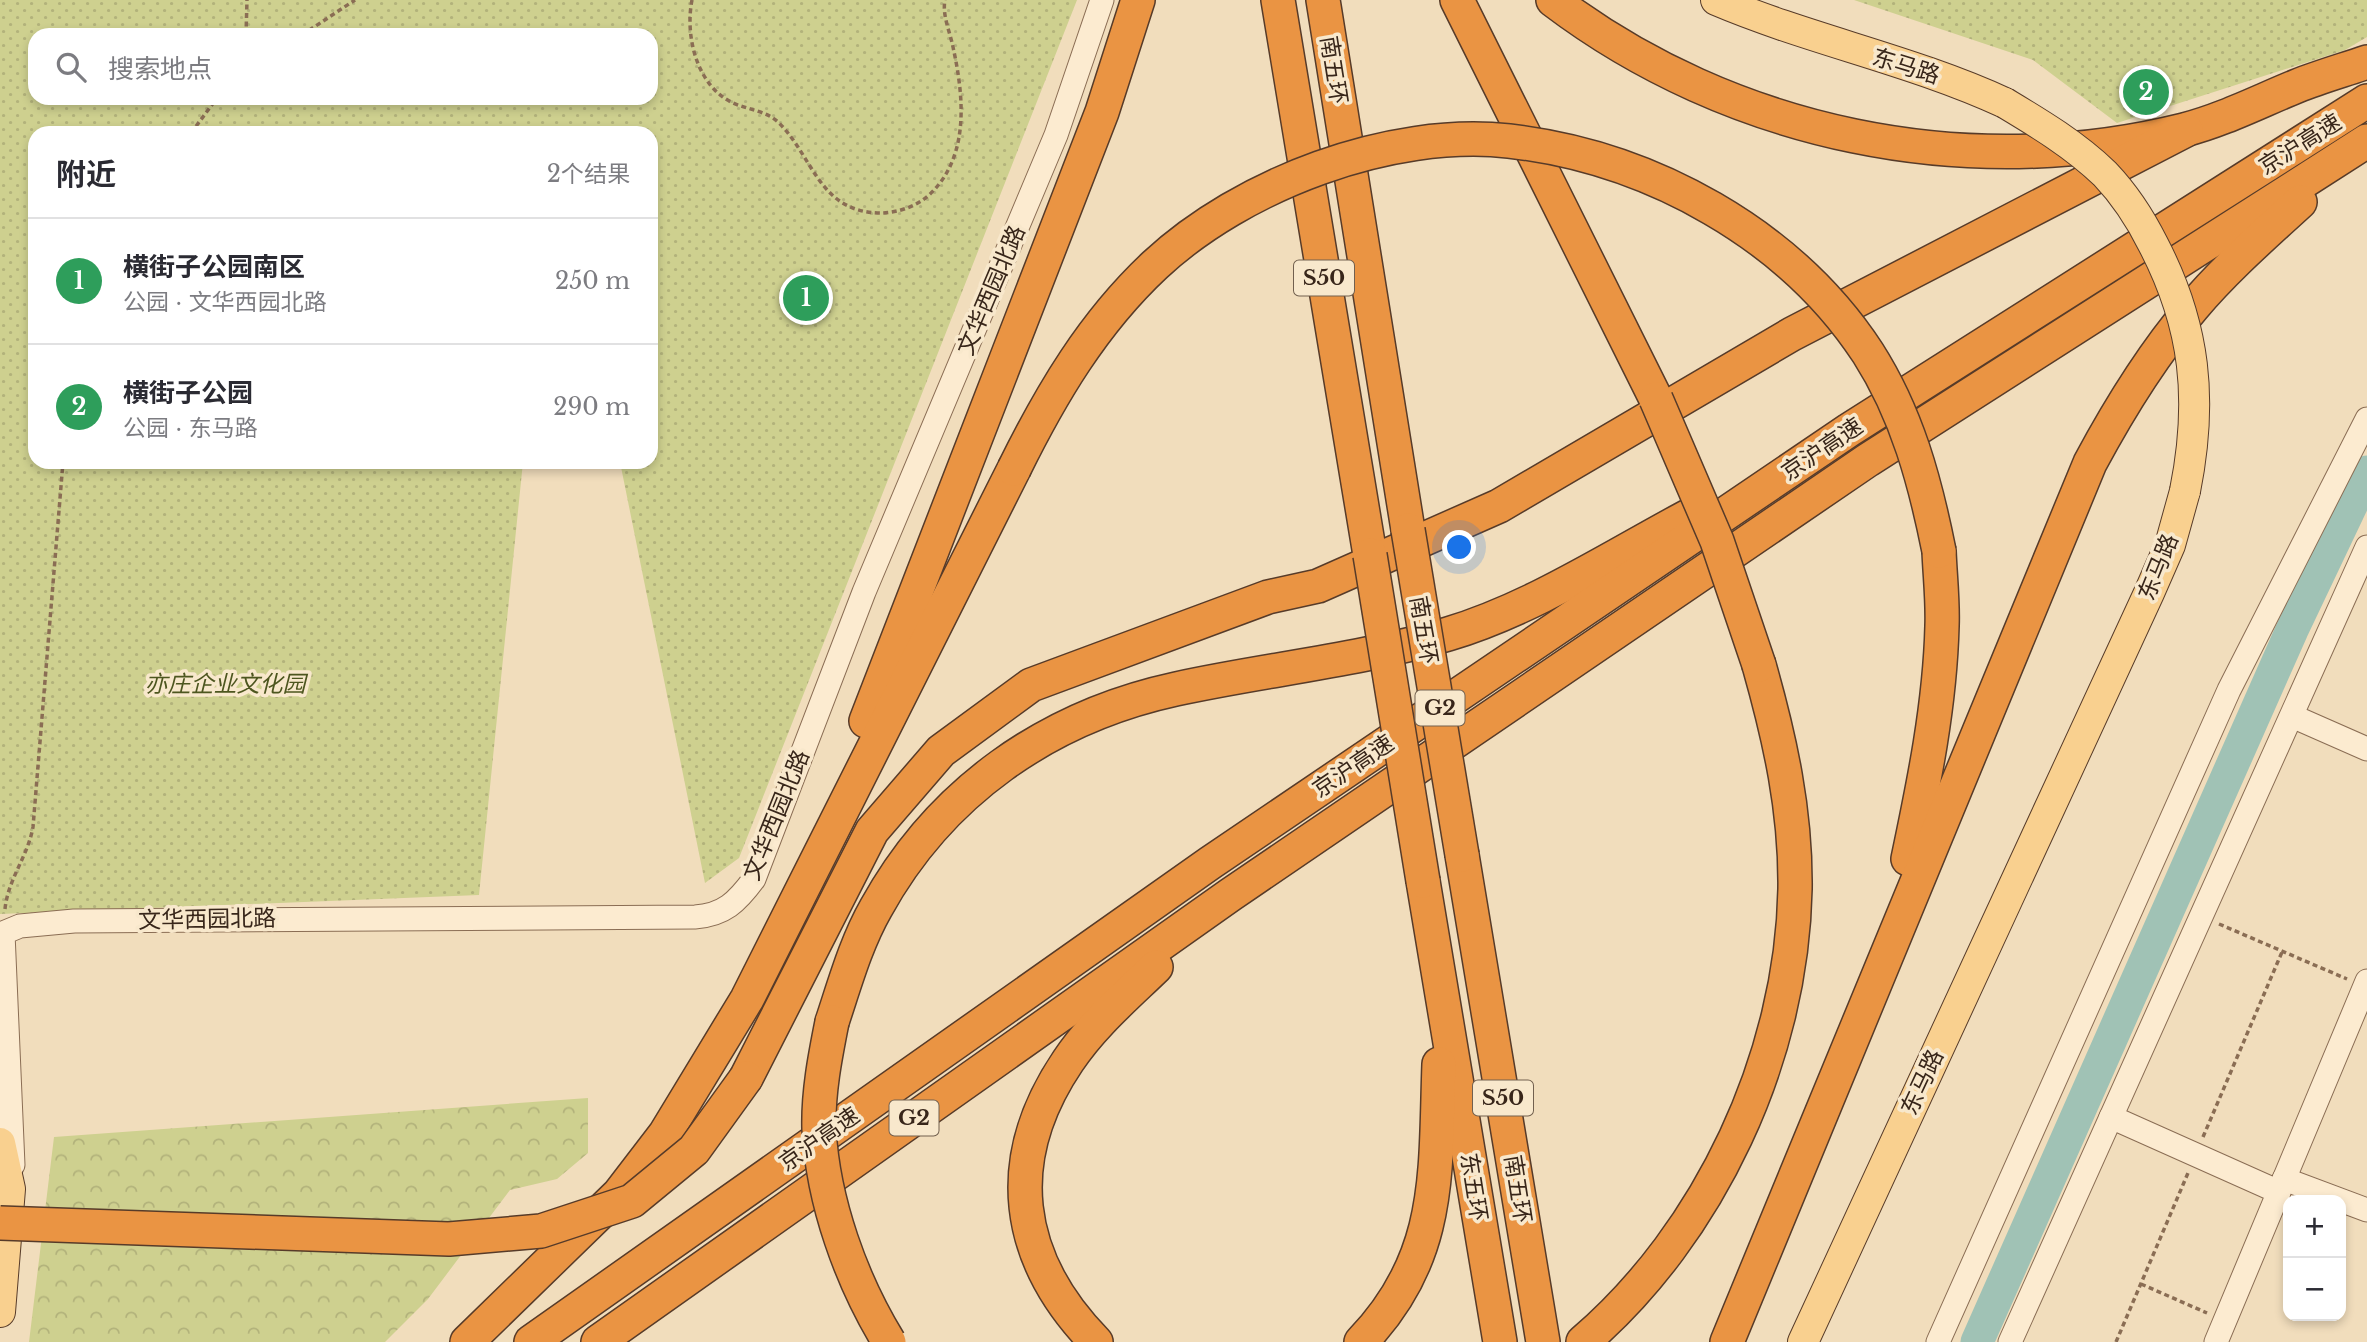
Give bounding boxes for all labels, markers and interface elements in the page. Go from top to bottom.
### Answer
search box [28,28,658,105]
street label: 南五环 [1315,34,1353,106]
street label: 东马路 [1869,43,1943,89]
icon: search [52,48,90,86]
text: 搜索地点 [108,53,212,85]
pin: 2 [2123,66,2169,118]
street label: 京沪高速 [2254,108,2346,180]
text: 附近 [56,156,116,193]
text: 2个结果 [547,160,630,188]
street label: 文华西园北路 [951,221,1031,359]
text: 横街子公园南区 [123,251,305,283]
road number: S50 [1294,260,1354,296]
text: 1 [74,267,84,295]
text: 250 m [555,267,630,295]
pin: 1 [783,272,829,324]
text: 公园 · 文华西园北路 [123,288,327,316]
text: 横街子公园 [123,377,253,409]
text: 2 [72,393,86,421]
text: 290 m [553,393,630,421]
street label: 京沪高速 [1776,412,1868,486]
text: 公园 · 东马路 [123,414,258,442]
your location [1442,530,1476,564]
street label: 东马路 [2132,530,2184,604]
street label: 南五环 [1404,594,1444,666]
park label: 亦庄企业文化园 [145,670,309,698]
road number: G2 [1416,690,1464,726]
street label: 京沪高速 [1307,729,1399,803]
street label: 文华西园北路 [737,746,815,884]
street label: 文华西园北路 [138,904,276,934]
street label: 东马路 [1895,1045,1949,1119]
road number: S50 [1473,1080,1533,1116]
road number: G2 [890,1100,939,1136]
street label: 京沪高速 [773,1101,865,1177]
street label: 东五环 [1455,1151,1493,1223]
street label: 南五环 [1499,1153,1537,1225]
map controls [2283,1195,2346,1321]
button: + [2283,1195,2346,1258]
button: − [2283,1258,2346,1321]

